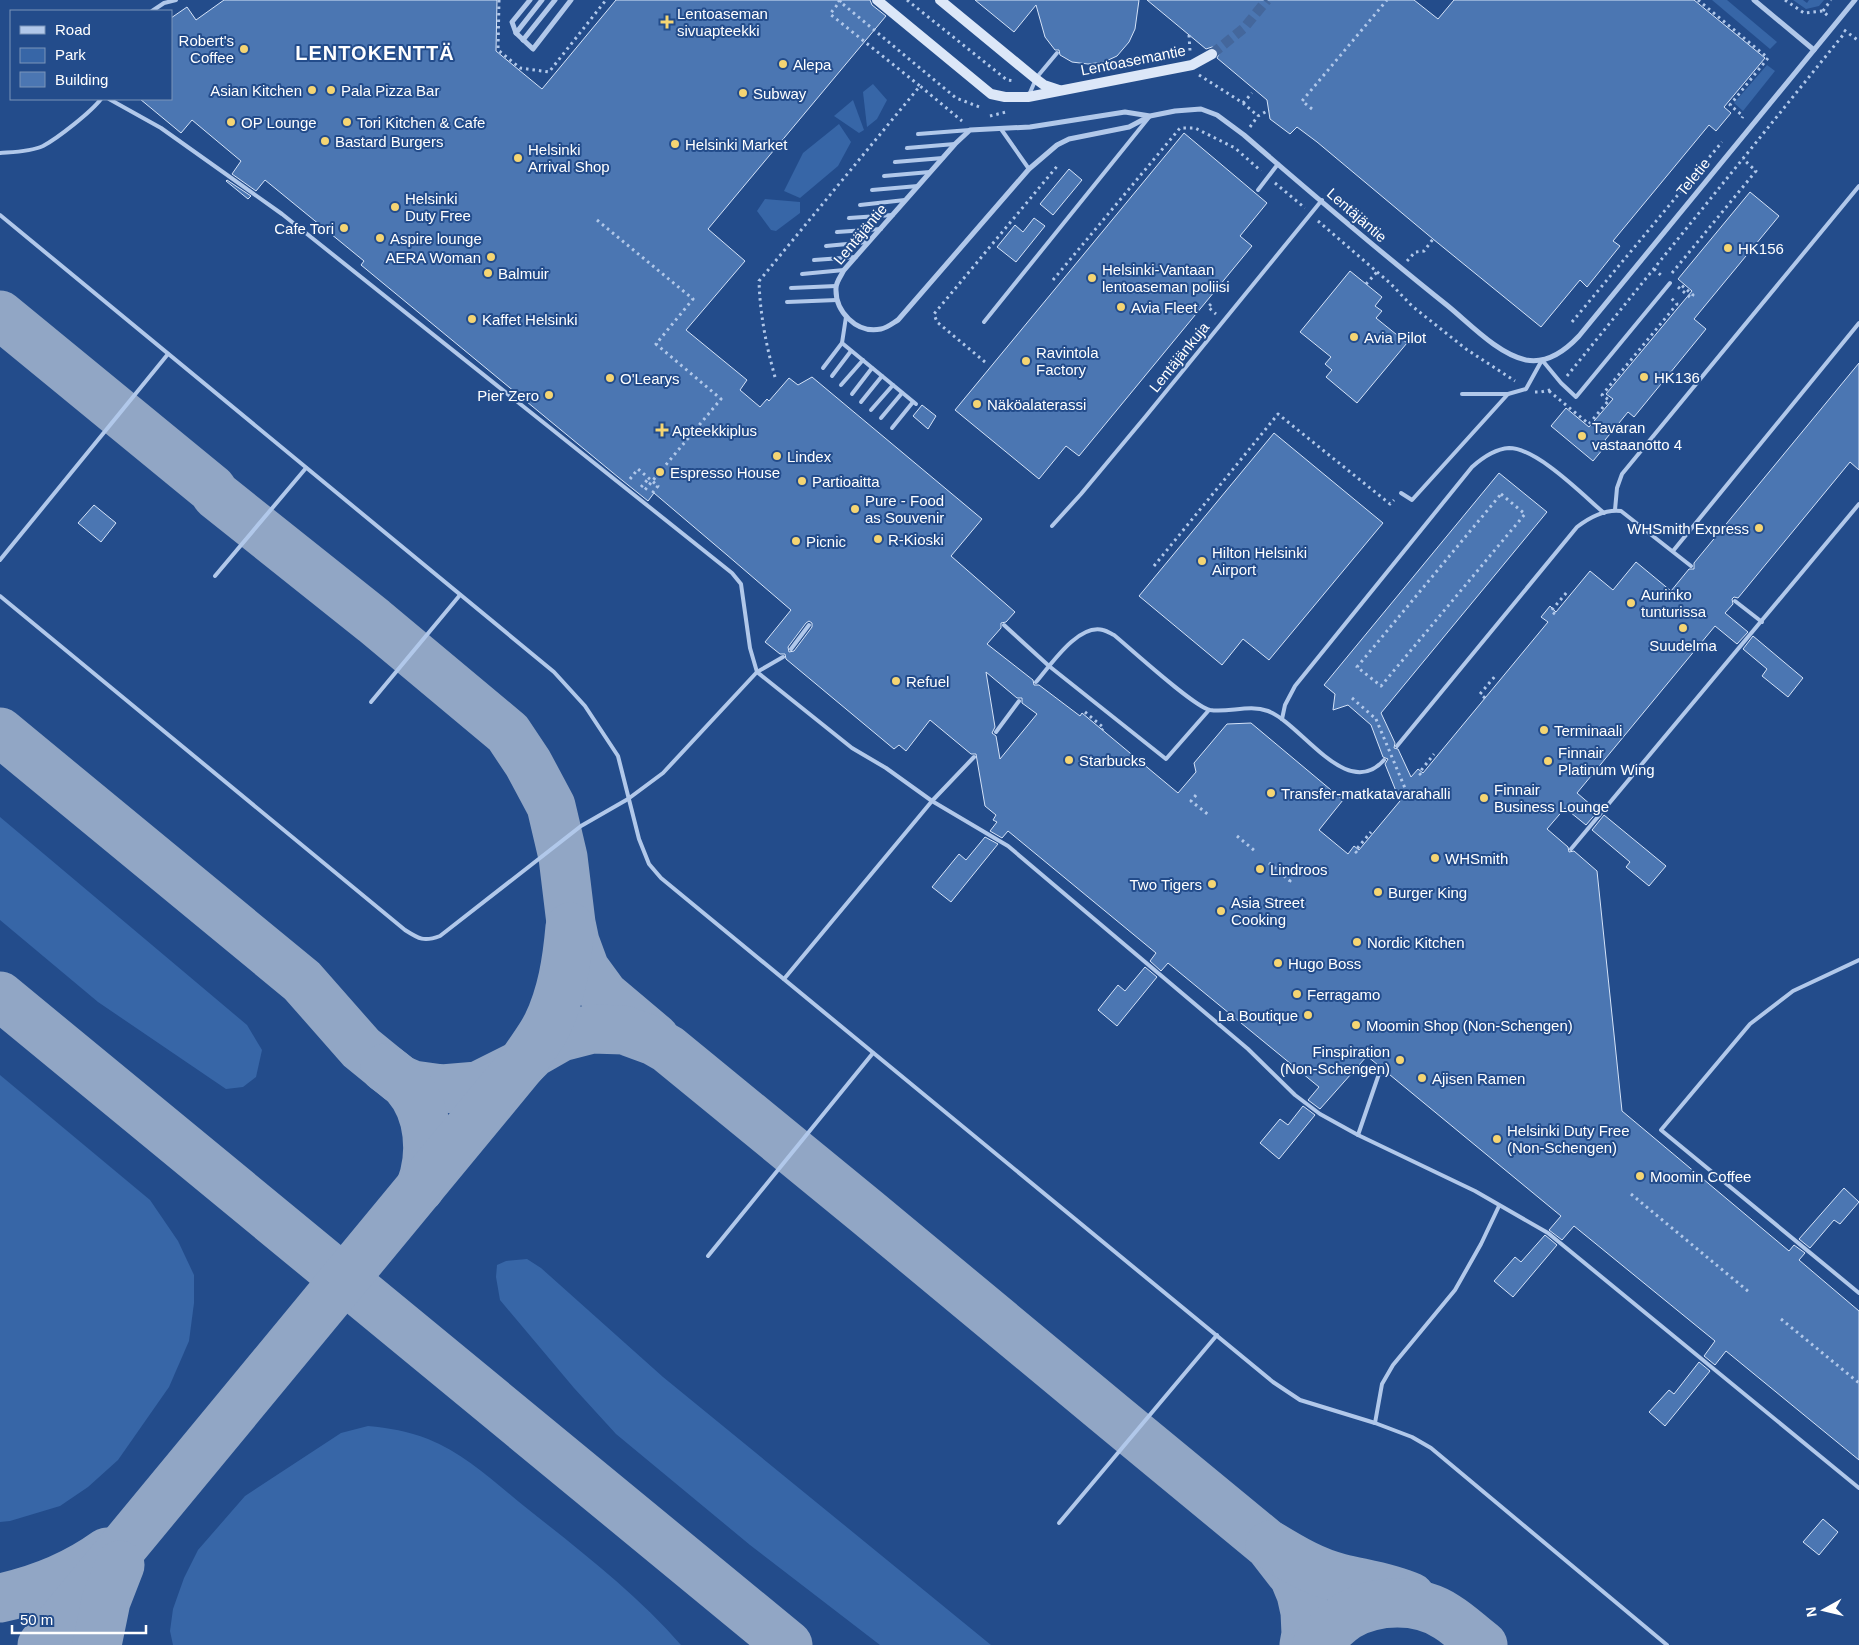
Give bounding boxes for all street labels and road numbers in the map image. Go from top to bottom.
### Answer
street label: Lentoasemantie [1079,41,1187,79]
street label: Teletie [1673,155,1713,199]
street label: Lentäjäntie [1324,185,1390,245]
street label: Lentäjäntie [830,200,890,268]
street label: Lentäjänkuja [1146,318,1213,395]

